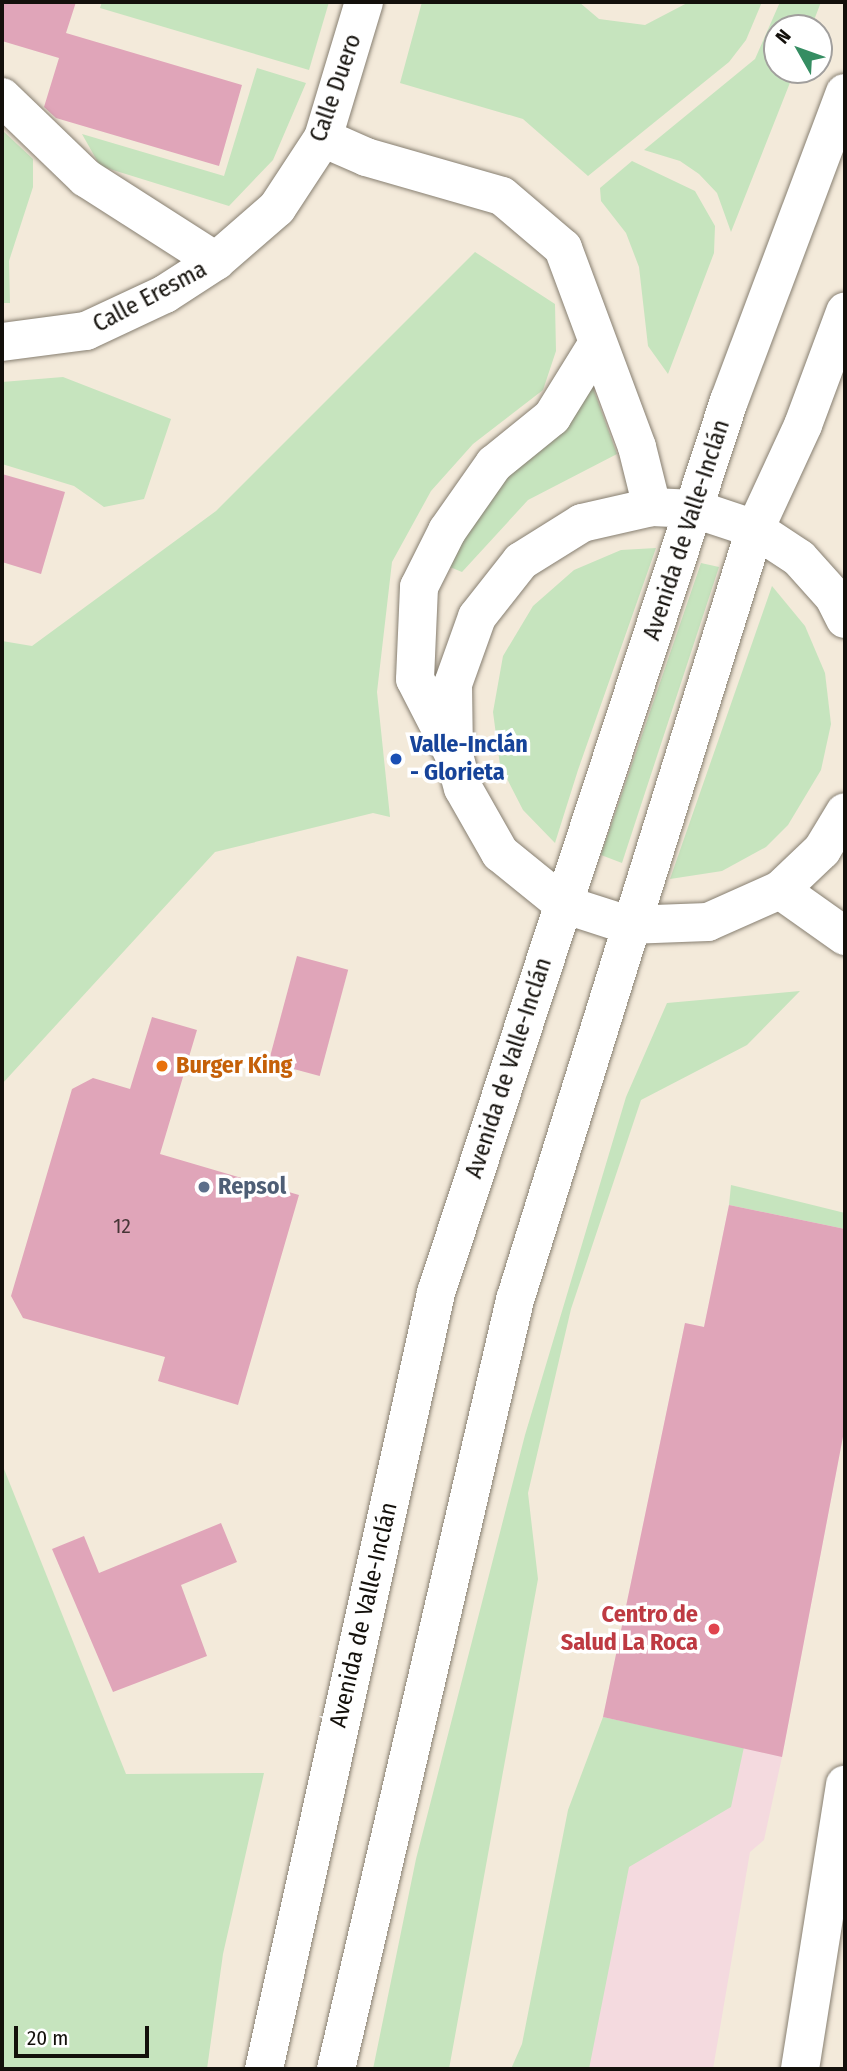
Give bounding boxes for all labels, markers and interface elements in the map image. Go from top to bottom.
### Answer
north arrow [763,14,833,84]
text: N [771,25,796,48]
street label: Calle Duero [304,30,368,146]
street label: Calle Eresma [88,255,212,339]
street label: Avenida de Valle-Inclán [638,416,736,644]
place label: Valle-Inclán - Glorieta [410,731,528,787]
marker: Valle-Inclán - Glorieta [388,751,404,767]
street label: Avenida de Valle-Inclán [460,954,558,1182]
place label: Burger King [176,1052,292,1080]
marker: Burger King [154,1058,170,1074]
place label: Repsol [218,1173,286,1201]
marker: Repsol [196,1179,212,1195]
house number: 12 [113,1213,131,1239]
street label: Avenida de Valle-Inclán [324,1500,404,1730]
place label: Centro de Salud La Roca [561,1601,698,1657]
marker: Centro de Salud La Roca [704,1619,724,1639]
scale bar [18,2011,152,2056]
text: 20 m [27,2025,68,2051]

